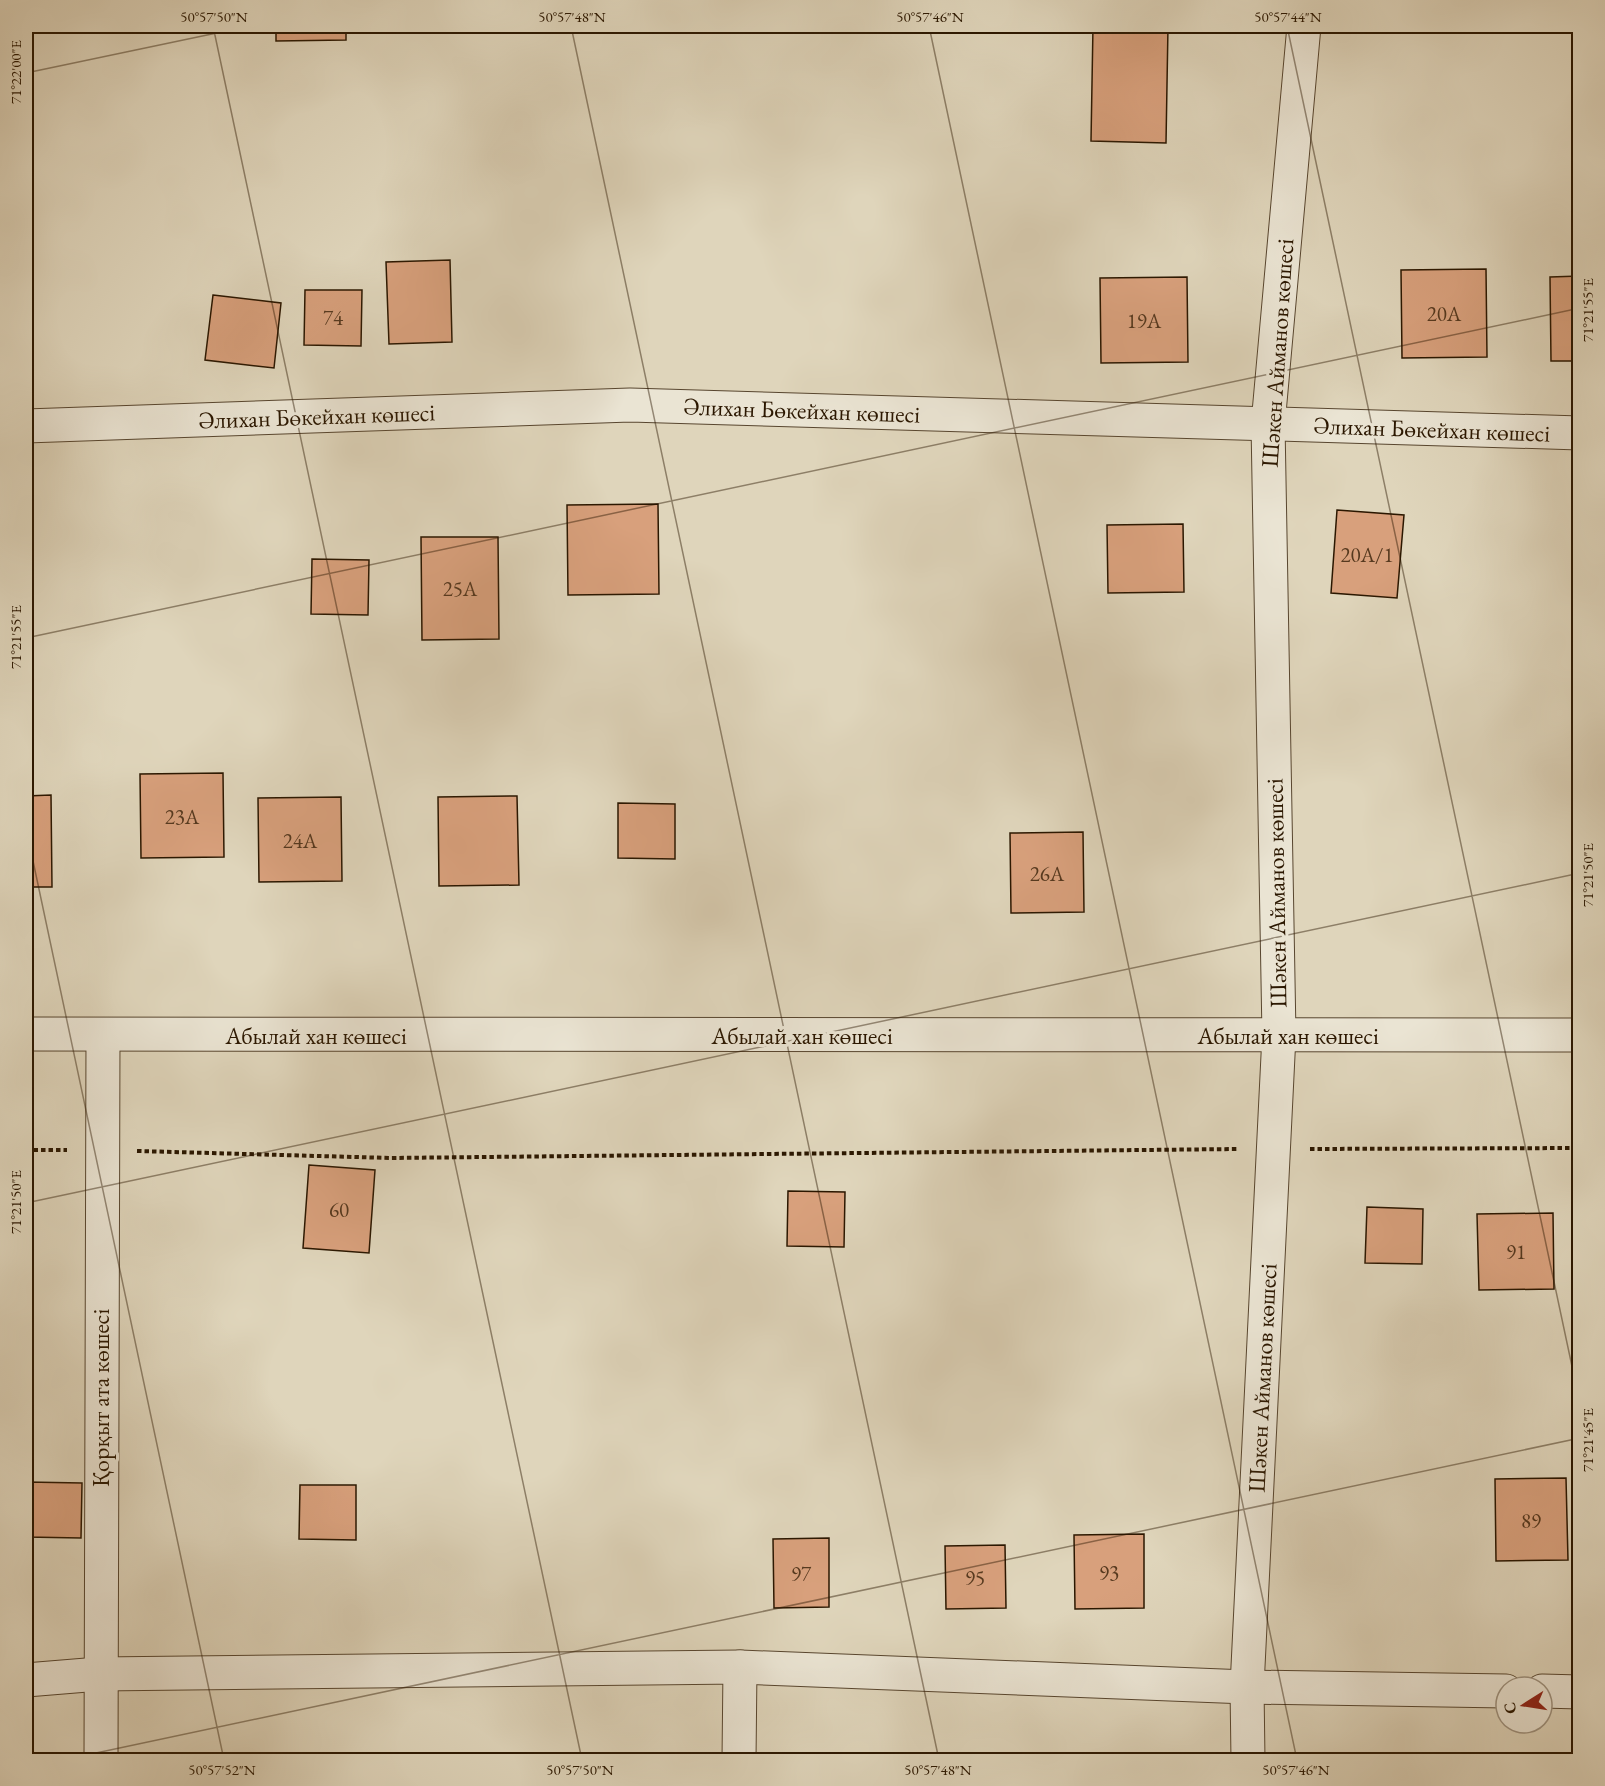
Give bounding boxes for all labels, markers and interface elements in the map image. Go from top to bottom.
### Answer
text: 50°57'50"N [180,7,248,26]
text: 50°57'48"N [538,7,606,26]
text: 50°57'46"N [896,7,964,26]
text: 50°57'44"N [1254,7,1322,26]
text: 71°22'00"E [6,39,25,104]
street label: Шәкен Айманов көшесі [1254,237,1300,469]
text: 71°21'55"E [1578,277,1597,342]
house number: 20А [1427,300,1462,327]
house number: 74 [323,304,344,331]
house number: 19А [1127,307,1162,334]
street label: Әлихан Бөкейхан көшесі [683,390,921,430]
street label: Әлихан Бөкейхан көшесі [198,396,436,436]
street label: Әлихан Бөкейхан көшесі [1313,409,1551,449]
house number: 20А/1 [1340,541,1394,568]
house number: 25А [443,575,478,602]
text: 71°21'55"E [6,604,25,669]
street label: Шәкен Айманов көшесі [1258,778,1294,1008]
house number: 23А [165,803,200,830]
house number: 24А [283,827,318,854]
text: 71°21'50"E [1578,842,1597,907]
house number: 26А [1030,860,1065,887]
street label: Абылай хан көшесі [224,1020,407,1051]
street label: Абылай хан көшесі [710,1020,893,1051]
street label: Абылай хан көшесі [1196,1020,1379,1051]
text: 71°21'50"E [6,1169,25,1234]
house number: 60 [329,1196,349,1223]
house number: 91 [1506,1238,1526,1265]
street label: Шәкен Айманов көшесі [1241,1262,1283,1493]
street label: Қорқыт ата көшесі [85,1309,116,1487]
text: 71°21'45"E [1578,1407,1597,1472]
house number: 89 [1521,1507,1541,1534]
house number: 93 [1099,1559,1119,1586]
house number: 97 [791,1560,812,1587]
house number: 95 [965,1564,985,1591]
north arrow [1494,1675,1554,1735]
text: С [1498,1700,1521,1716]
text: 50°57'52"N [188,1760,256,1779]
text: 50°57'50"N [546,1760,614,1779]
text: 50°57'48"N [904,1760,972,1779]
text: 50°57'46"N [1262,1760,1330,1779]

